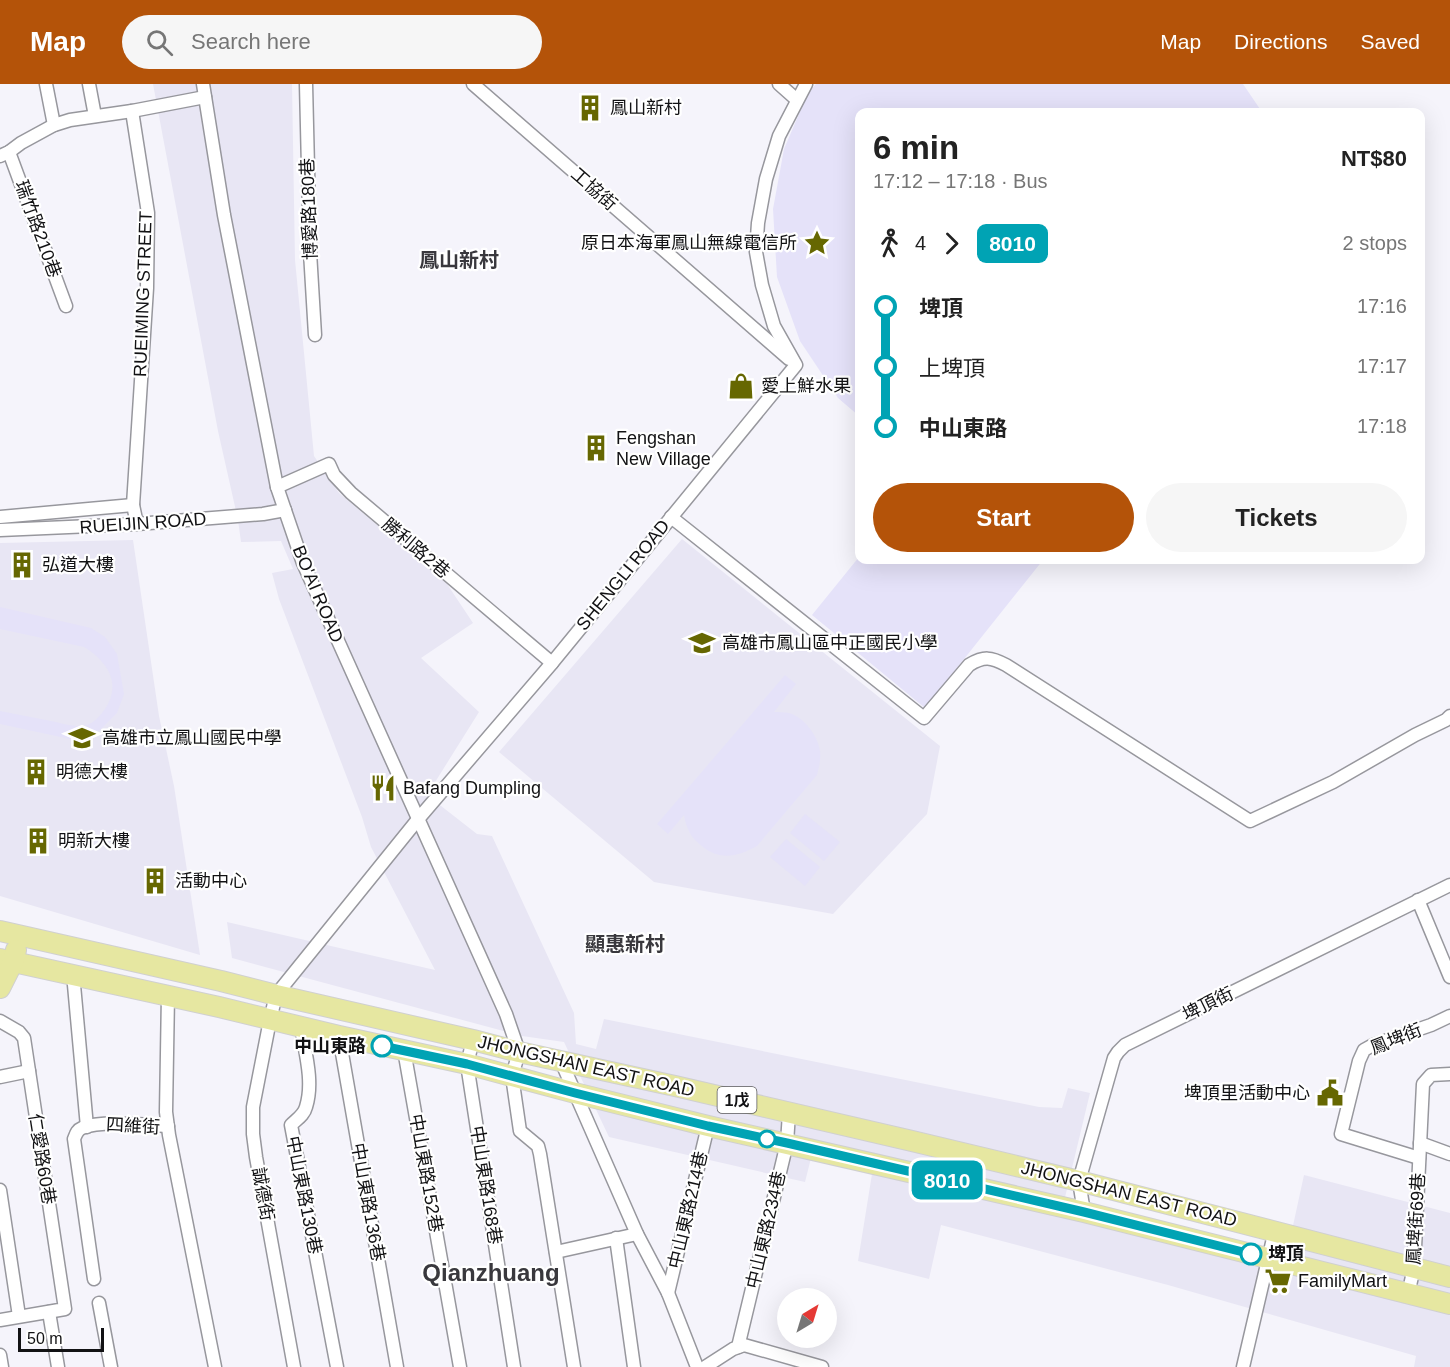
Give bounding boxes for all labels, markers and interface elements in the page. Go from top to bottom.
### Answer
search box [122,15,542,69]
text: Map [30,26,86,57]
icon: search [143,26,176,59]
text: Search here [191,29,311,54]
text: Map [1160,30,1201,53]
text: Directions [1234,30,1327,53]
text: Saved [1360,30,1420,53]
building icon: 鳳山新村 [575,93,605,123]
place label: 鳳山新村 [610,98,682,118]
text: 6 min [873,129,959,166]
text: NT$80 [1341,146,1407,171]
street label: 博愛路180巷 [297,158,321,260]
street label: 工協街 [567,164,621,214]
text: 17:12 – 17:18 · Bus [873,170,1048,192]
street label: 瑞竹路210巷 [11,178,65,280]
street label: RUEIMING STREET [130,211,156,377]
icon: walk [873,227,906,260]
icon: forward [935,227,968,260]
place icon: 原日本海軍鳳山無線電信所 [802,228,832,258]
text: 4 [915,232,926,254]
text: 8010 [989,232,1036,255]
text: 2 stops [1343,232,1407,254]
place label: 原日本海軍鳳山無線電信所 [581,233,797,253]
district label: 鳳山新村 [419,249,499,271]
text: 17:16 [1357,295,1407,317]
text: 埤頂 [919,296,963,321]
text: 17:17 [1357,355,1407,377]
text: 上埤頂 [919,356,985,381]
shop icon: 愛上鮮水果 [726,371,756,401]
place label: 愛上鮮水果 [761,376,851,396]
text: 17:18 [1357,415,1407,437]
text: 中山東路 [919,416,1007,441]
place label: Fengshan New Village [616,428,711,469]
building icon: Fengshan New Village [581,433,611,463]
button: Start [873,483,1134,552]
button: Tickets [1146,483,1407,552]
street label: RUEIJIN ROAD [79,509,207,537]
street label: 勝利路2巷 [378,514,454,582]
street label: SHENGLI ROAD [572,516,674,634]
street label: BO'AI ROAD [289,542,347,646]
building icon: 弘道大樓 [7,550,37,580]
place label: 弘道大樓 [42,555,114,575]
school or university icon: 高雄市鳳山區中正國民小學 [687,628,717,658]
place label: 高雄市鳳山區中正國民小學 [722,633,938,653]
school or university icon: 高雄市立鳳山國民中學 [67,723,97,753]
place label: 高雄市立鳳山國民中學 [102,728,282,748]
building icon: 明德大樓 [21,757,51,787]
place label: 明德大樓 [56,762,128,782]
restaurant icon: Bafang Dumpling [368,773,398,803]
place label: Bafang Dumpling [403,778,541,798]
building icon: 明新大樓 [23,826,53,856]
place label: 明新大樓 [58,831,130,851]
building icon: 活動中心 [140,866,170,896]
place label: 活動中心 [175,871,247,891]
district label: 顯惠新村 [585,933,665,955]
street label: 埤頂街 [1179,983,1237,1025]
street label: 鳳埤街 [1367,1020,1425,1058]
street label: JHONGSHAN EAST ROAD [476,1031,696,1101]
marker: 中山東路 [371,1035,393,1057]
place label: 中山東路 [294,1036,366,1056]
public building icon: 埤頂里活動中心 [1315,1078,1345,1108]
place label: 埤頂里活動中心 [1184,1083,1310,1103]
road number: 1戊 [718,1087,756,1113]
street label: 仁愛路60巷 [25,1112,59,1206]
street label: 中山東路152巷 [406,1112,446,1234]
street label: 四維街 [106,1115,160,1137]
street label: 中山東路168巷 [467,1124,505,1246]
unlabelled marker [758,1130,776,1148]
street label: 中山東路130巷 [283,1134,325,1256]
street label: 中山東路136巷 [348,1141,388,1263]
street label: 中山東路214巷 [665,1149,711,1271]
street label: JHONGSHAN EAST ROAD [1019,1157,1239,1231]
line badge: 8010 [905,1160,989,1200]
street label: 誠德街 [248,1166,278,1222]
street label: 中山東路234巷 [743,1169,789,1291]
text: 8010 [924,1169,970,1192]
street label: 鳳埤街69巷 [1404,1173,1428,1265]
marker: 埤頂 [1240,1243,1262,1265]
place label: 埤頂 [1268,1244,1304,1264]
district label: Qianzhuang [422,1259,560,1286]
supermarket icon: FamilyMart [1263,1266,1293,1296]
place label: FamilyMart [1298,1271,1387,1291]
north arrow [777,1288,837,1348]
map controls [777,1288,837,1348]
scale bar [18,1325,104,1352]
text: 50 m [27,1330,63,1347]

